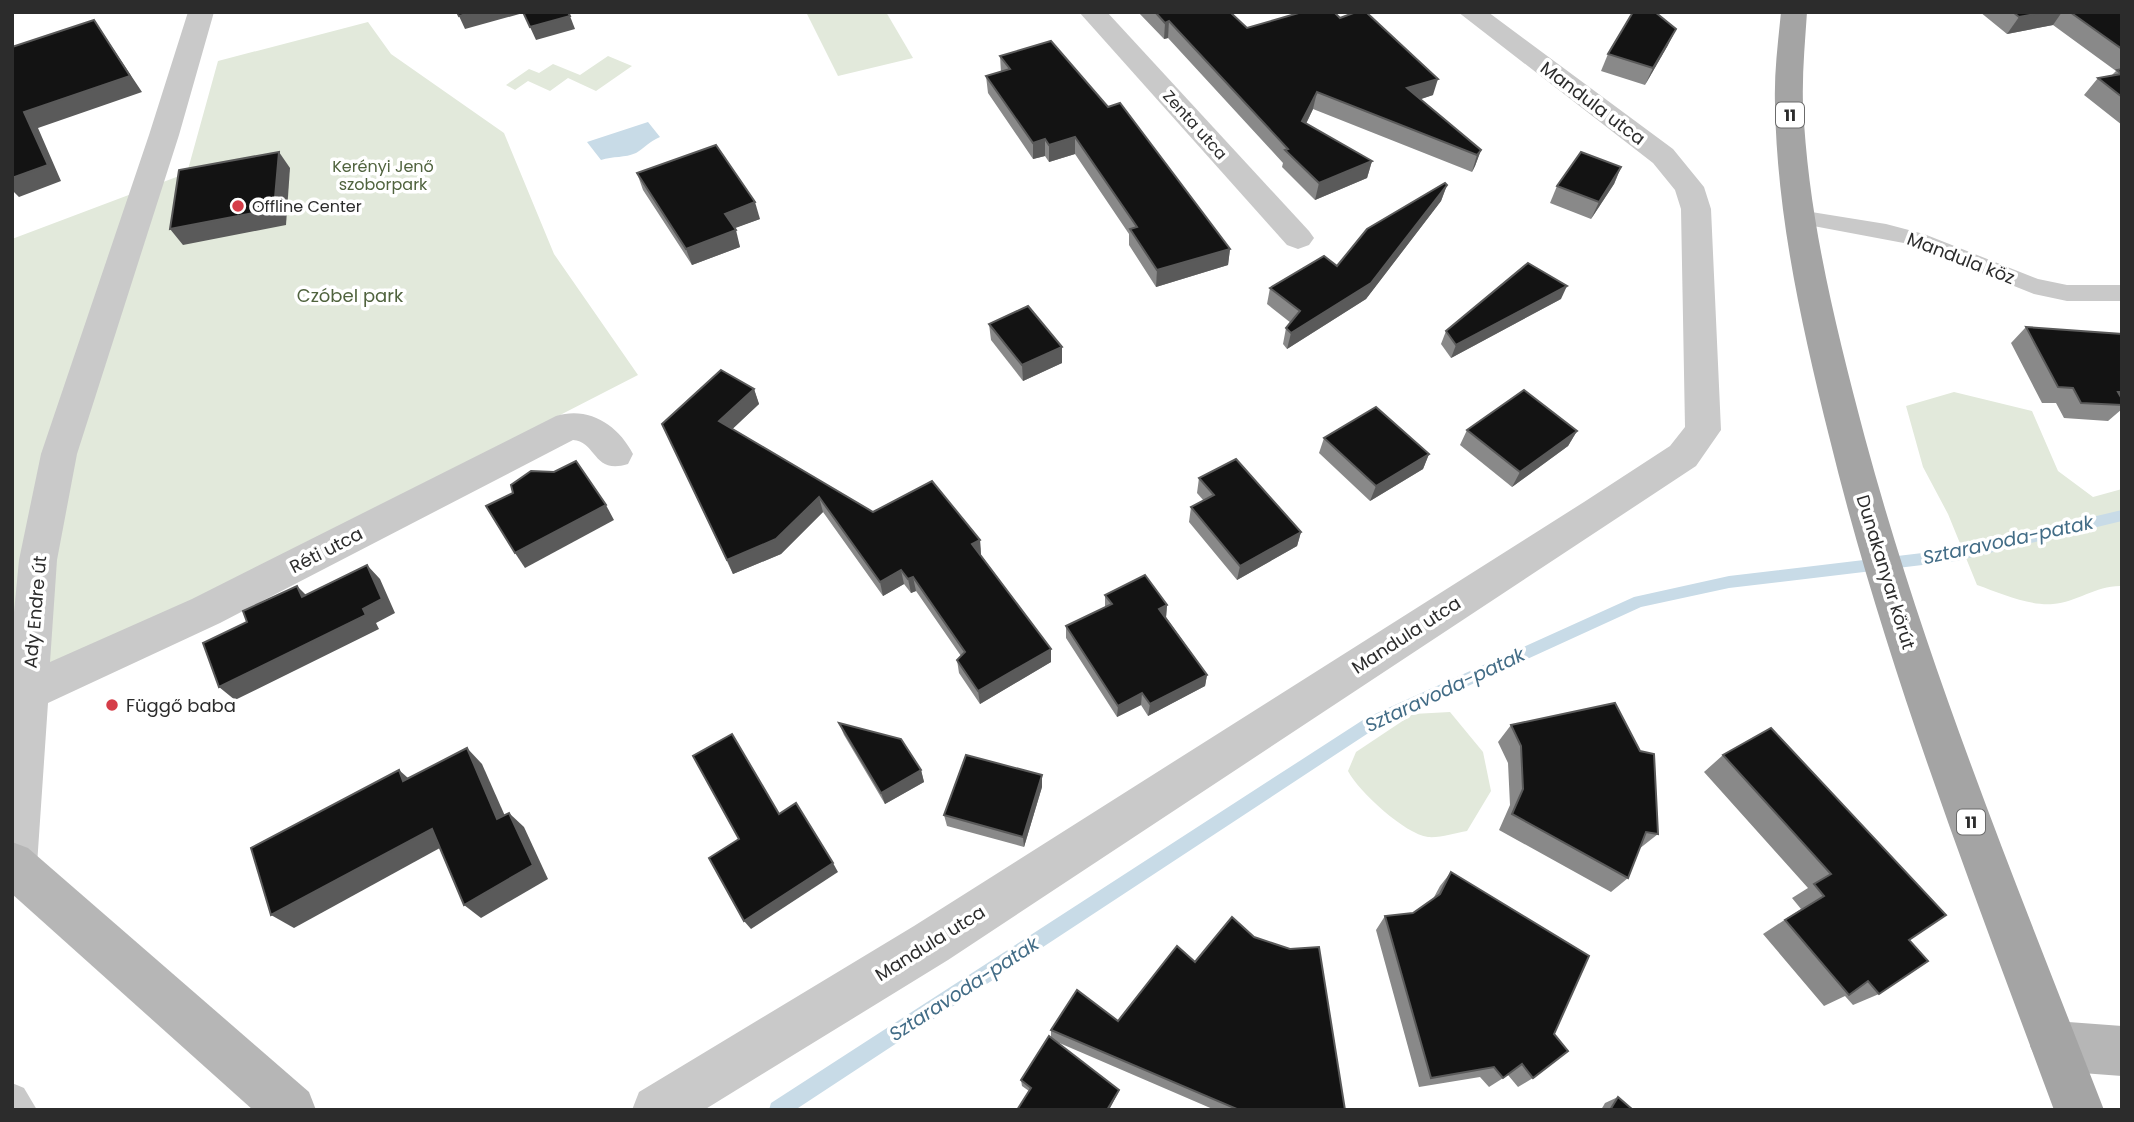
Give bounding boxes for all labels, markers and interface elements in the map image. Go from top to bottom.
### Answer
street label: Mandula utca [1535,55,1651,151]
street label: Zenta utca [1158,85,1232,165]
road number: 11 [1776,102,1804,127]
park label: Kerényi Jenő szoborpark [332,155,434,196]
place label: Offline Center [252,195,362,218]
marker: Offline Center [230,198,246,214]
street label: Mandula köz [1904,226,2018,290]
park label: Czóbel park [297,283,404,308]
street label: Dunakanyar körút [1851,492,1921,652]
water label: Sztaravoda-patak [1920,508,2097,571]
street label: Réti utca [285,521,367,579]
street label: Ady Endre út [18,555,52,669]
street label: Mandula utca [1347,590,1465,680]
water label: Sztaravoda-patak [1361,641,1530,739]
place label: Függő baba [126,693,236,718]
marker: Függő baba [104,697,120,713]
road number: 11 [1957,810,1985,834]
street label: Mandula utca [870,899,990,987]
water label: Sztaravoda-patak [884,930,1045,1048]

